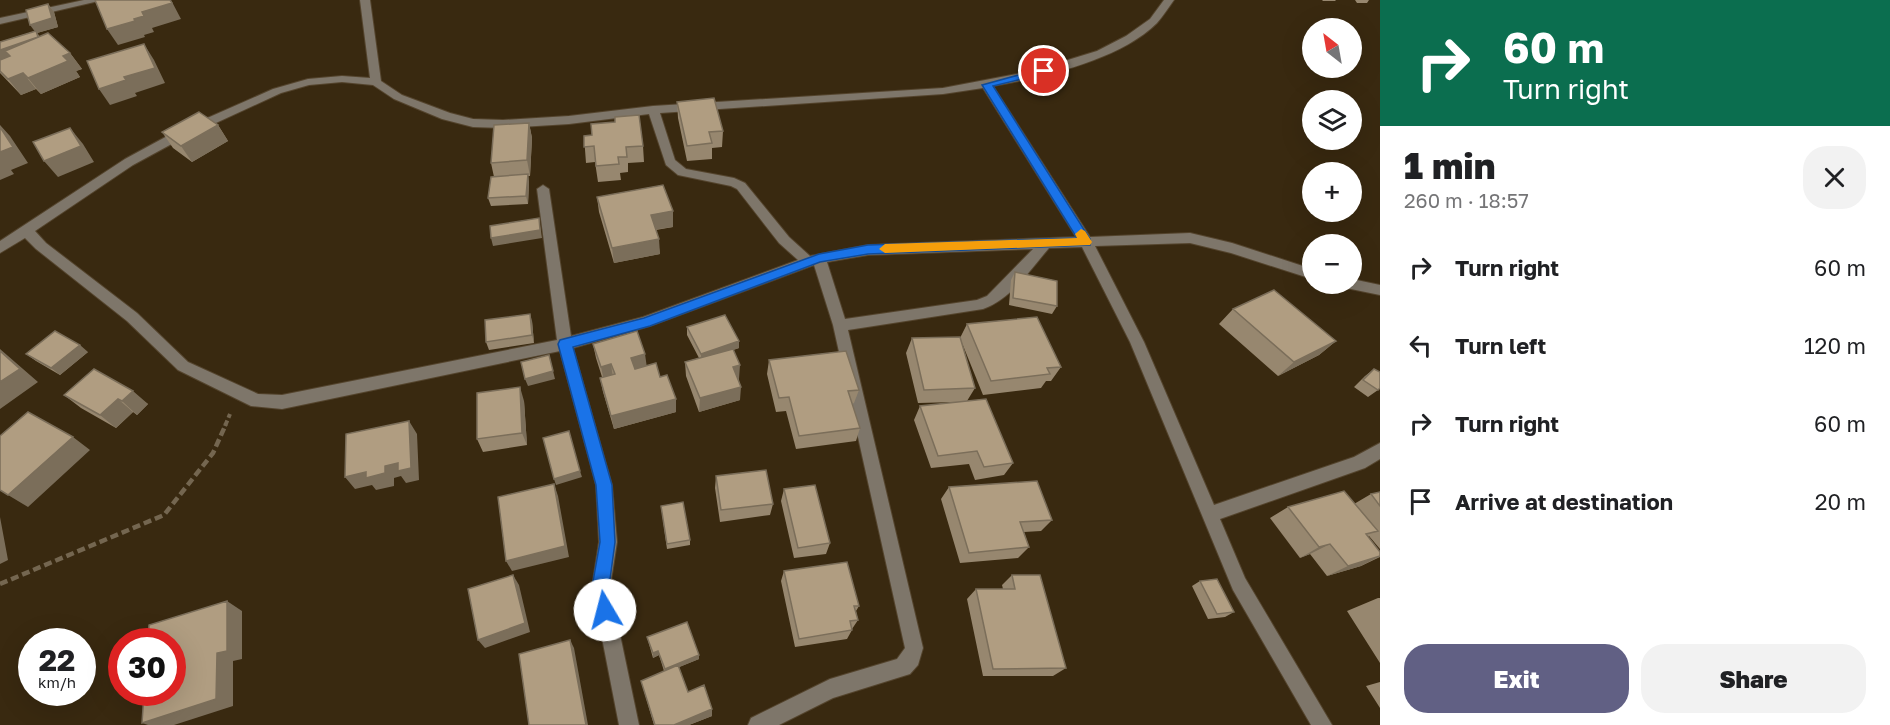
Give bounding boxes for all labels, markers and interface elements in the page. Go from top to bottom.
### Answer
north arrow [1302,18,1362,78]
map controls [1302,18,1362,294]
text: 60 m [1503,22,1604,72]
icon: right [1404,24,1482,102]
pin [1018,45,1069,96]
icon: arrive [1027,54,1060,87]
text: Turn right [1503,73,1629,105]
button: layers [1302,90,1362,150]
text: 1 min [1404,144,1495,187]
button: close [1803,146,1866,209]
button: + [1302,162,1362,222]
text: 260 m · 18:57 [1404,188,1529,212]
button: − [1302,234,1362,294]
icon: right [1404,251,1437,284]
text: Turn right [1455,254,1559,281]
text: 60 m [1814,254,1866,281]
icon: left [1404,329,1437,362]
text: Turn left [1455,332,1546,359]
text: 120 m [1804,332,1866,359]
icon: right [1404,407,1437,440]
text: Turn right [1455,410,1559,437]
text: 60 m [1814,410,1866,437]
icon: arrive [1404,485,1437,518]
text: Arrive at destination [1455,488,1673,515]
text: 20 m [1815,488,1866,515]
position arrow [573,578,637,642]
speed limit sign: 30 [108,628,186,706]
text: 22 [39,642,75,678]
button: Exit [1404,644,1629,713]
button: Share [1641,644,1866,713]
text: km/h [38,673,76,691]

